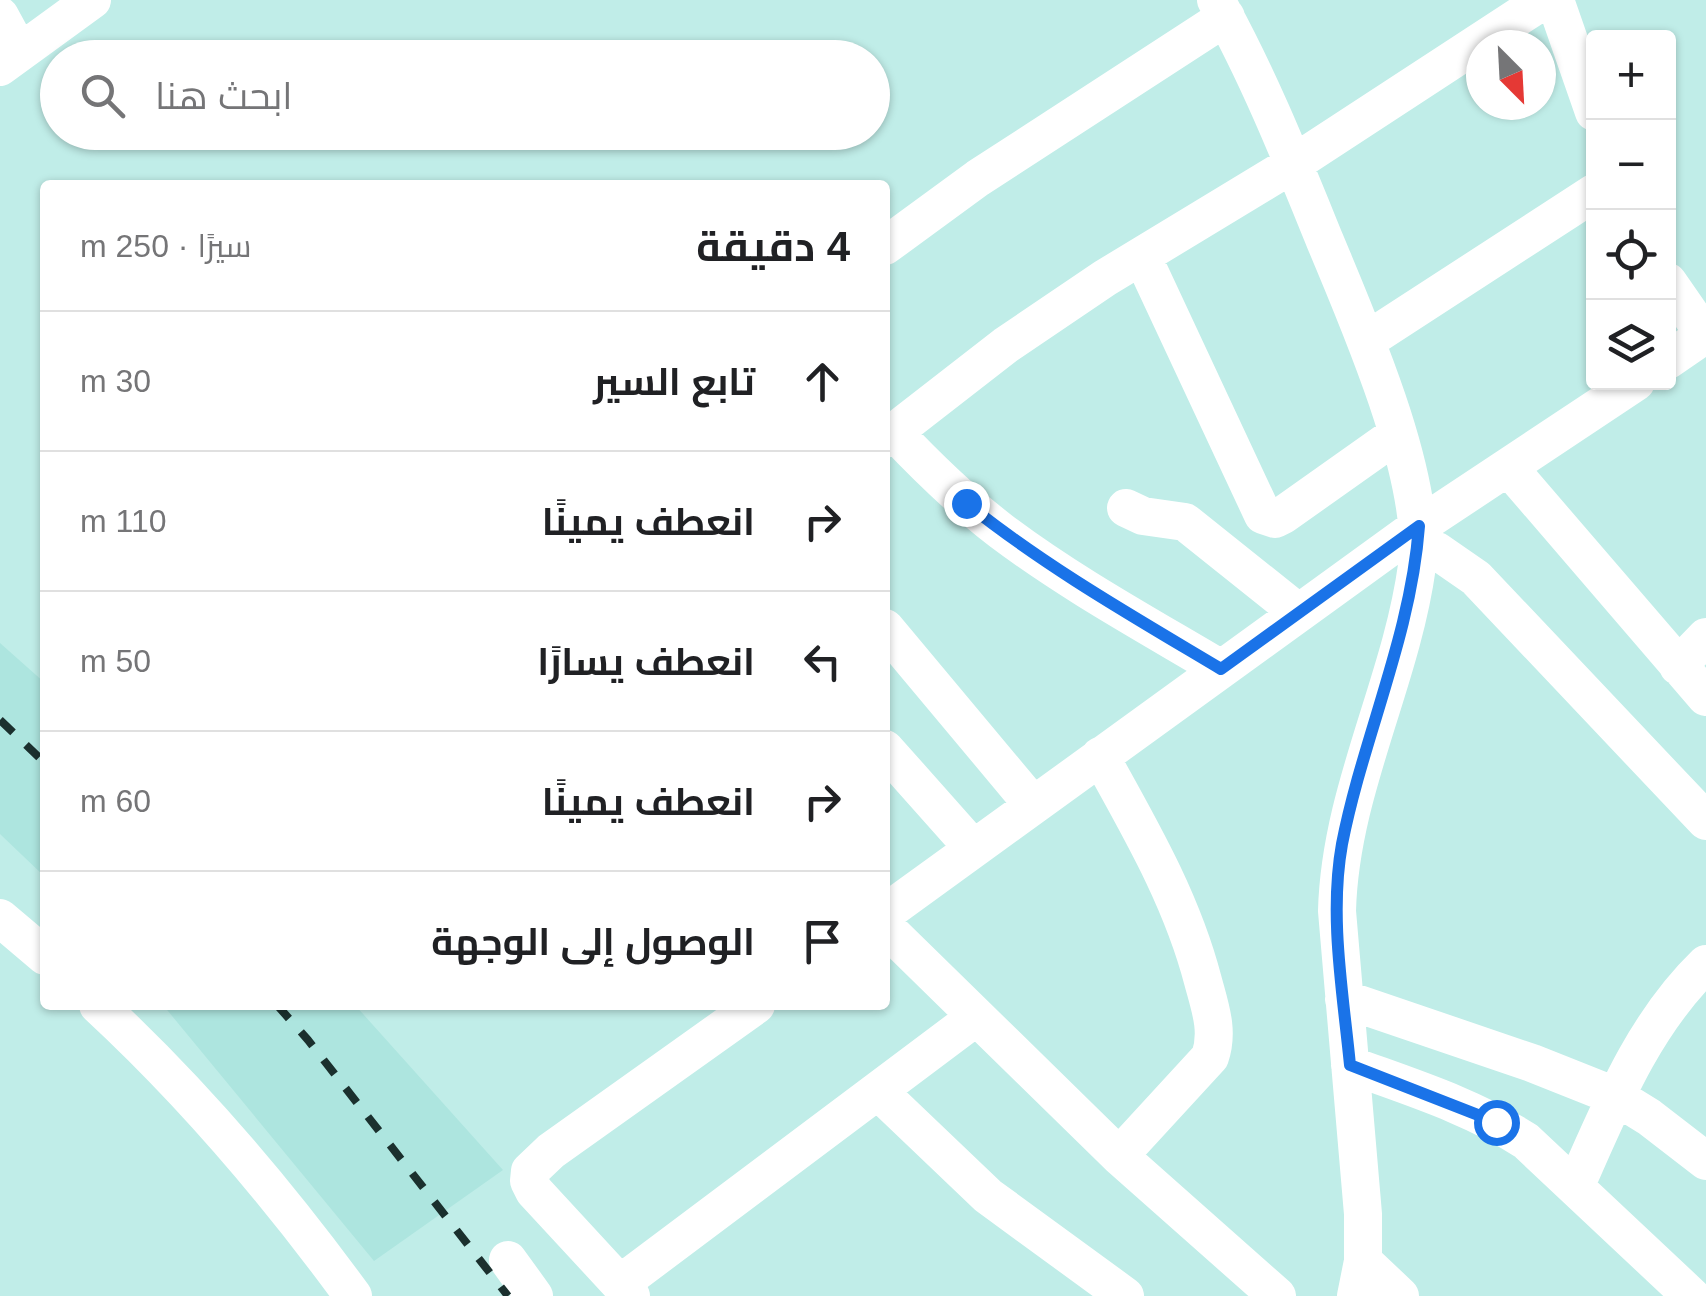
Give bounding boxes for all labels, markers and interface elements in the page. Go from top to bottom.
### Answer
north arrow [1466,30,1556,120]
map controls [1586,30,1676,390]
button: + [1586,30,1676,120]
search box [40,40,890,150]
icon: search [75,68,130,123]
text: ابحث هنا [155,75,293,117]
button: − [1586,120,1676,210]
button: locate [1586,210,1676,300]
text: 4 دقيقة [696,223,850,270]
text: سيرًا · 250 m [80,228,251,264]
button: layers [1586,300,1676,390]
icon: ahead [795,354,850,409]
text: تابع السير [593,361,755,403]
text: 30 m [80,363,151,399]
route end [944,481,990,527]
icon: right [795,494,850,549]
text: انعطف يمينًا [542,501,755,543]
text: 110 m [80,503,167,539]
icon: left [795,634,850,689]
text: انعطف يسارًا [537,641,755,683]
text: 50 m [80,643,151,679]
icon: right [795,774,850,829]
text: انعطف يمينًا [542,781,755,823]
text: 60 m [80,783,151,819]
icon: arrive [795,914,850,969]
text: الوصول إلى الوجهة [431,921,755,963]
route start [1474,1100,1520,1146]

